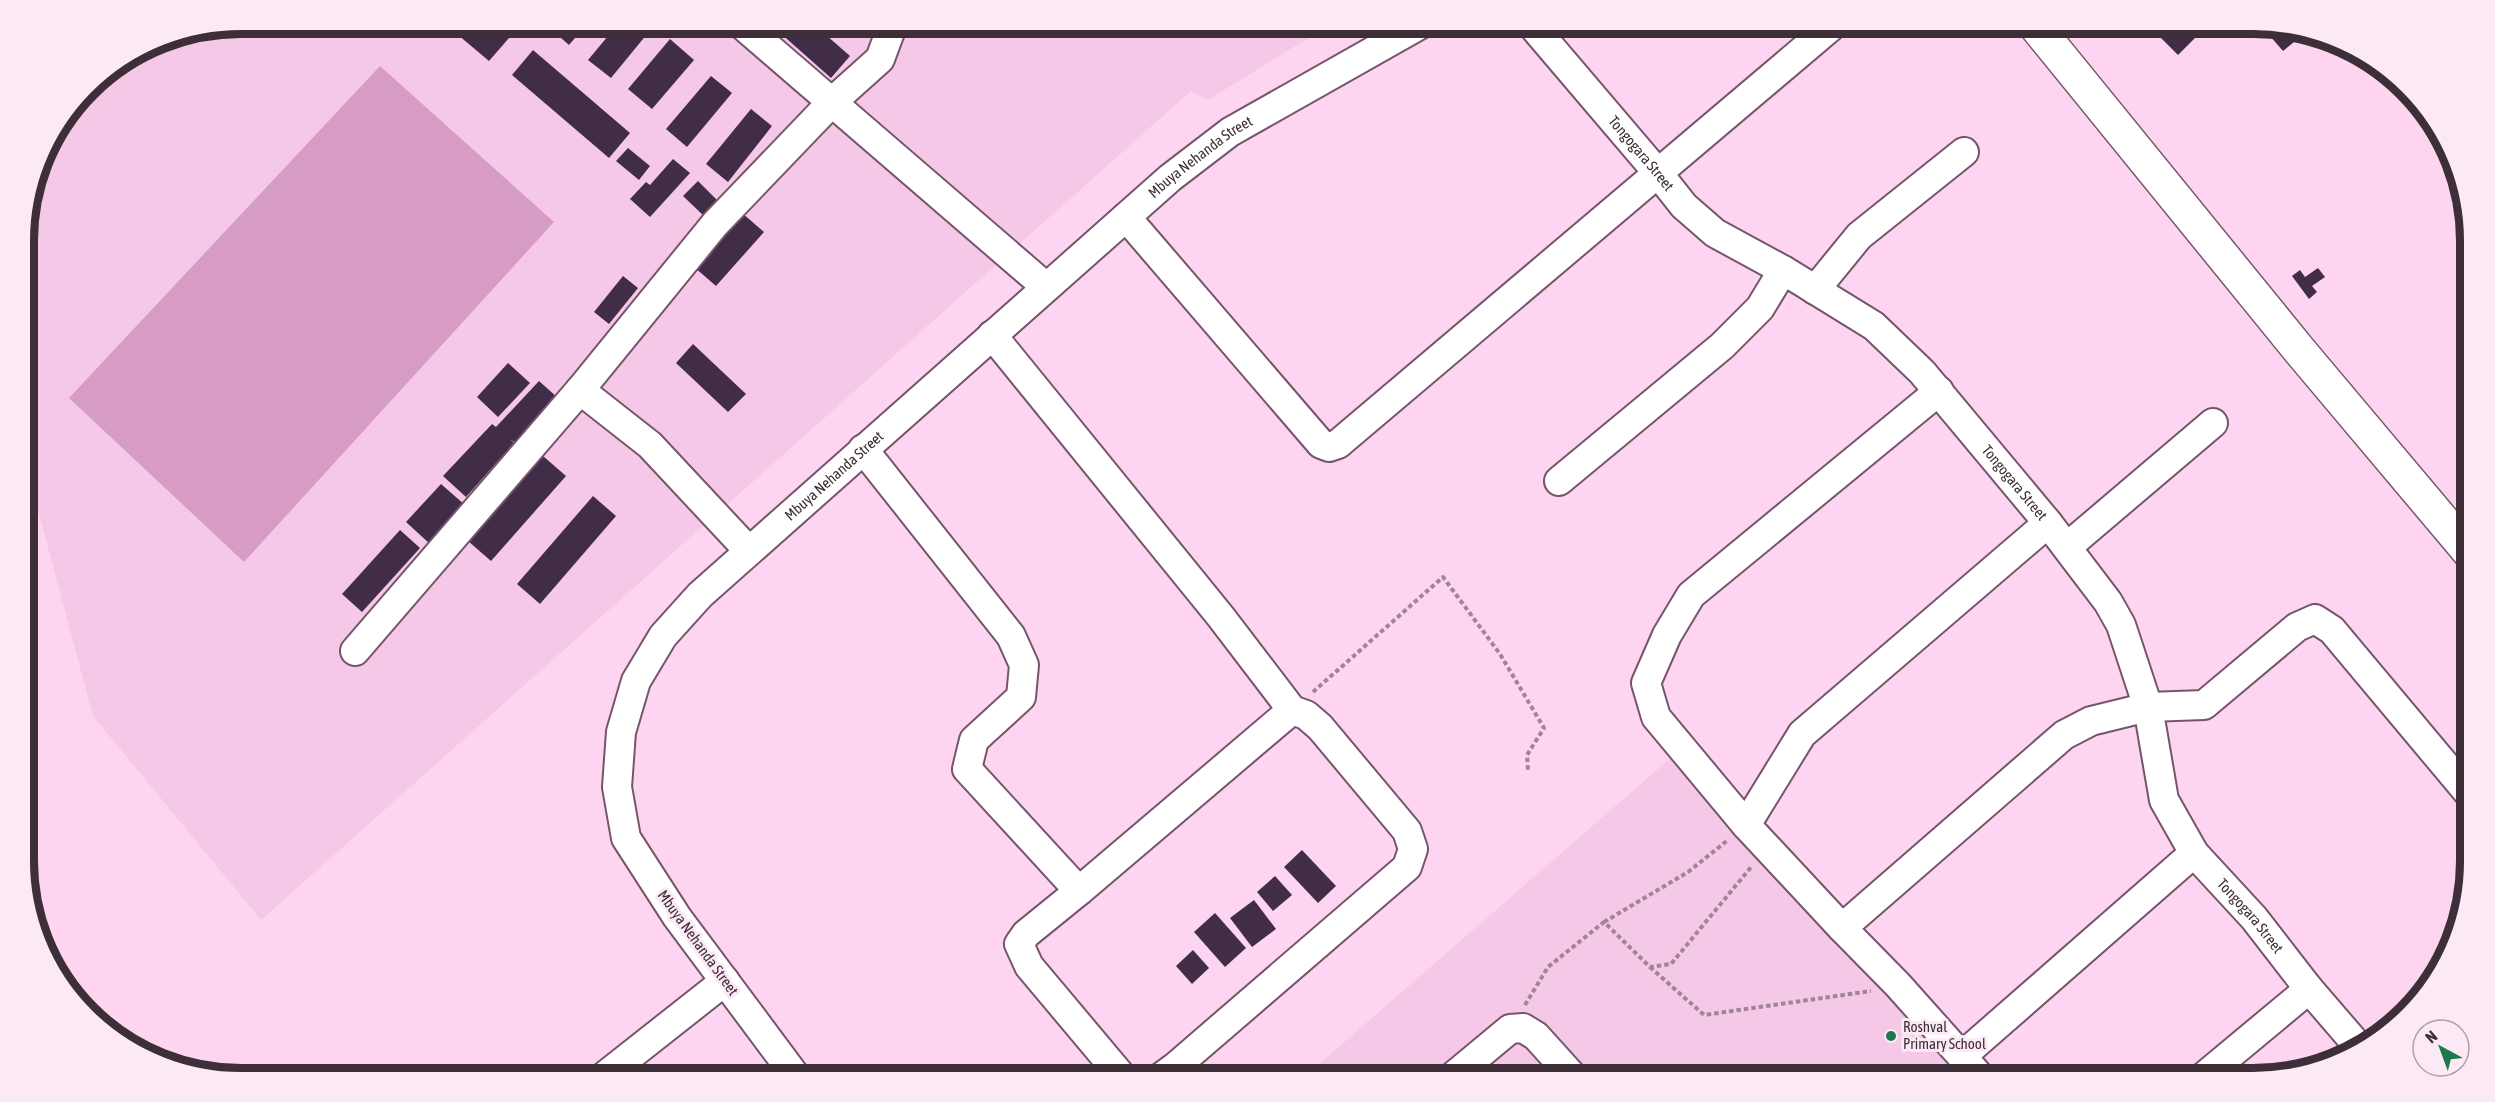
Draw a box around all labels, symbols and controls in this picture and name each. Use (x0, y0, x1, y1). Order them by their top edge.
street label: Mbuya Nehanda Street (1145, 112, 1255, 201)
street label: Tongogara Street (1605, 112, 1678, 194)
street label: Mbuya Nehanda Street (781, 427, 887, 524)
street label: Tongogara Street (1979, 442, 2051, 523)
street label: Tongogara Street (2214, 875, 2287, 956)
street label: Mbuya Nehanda Street (655, 887, 742, 999)
place label: Roshval Primary School (1903, 1018, 1986, 1052)
north arrow (2411, 1018, 2471, 1078)
text: N (2422, 1027, 2441, 1047)
marker: Roshval Primary School (1884, 1029, 1898, 1043)

